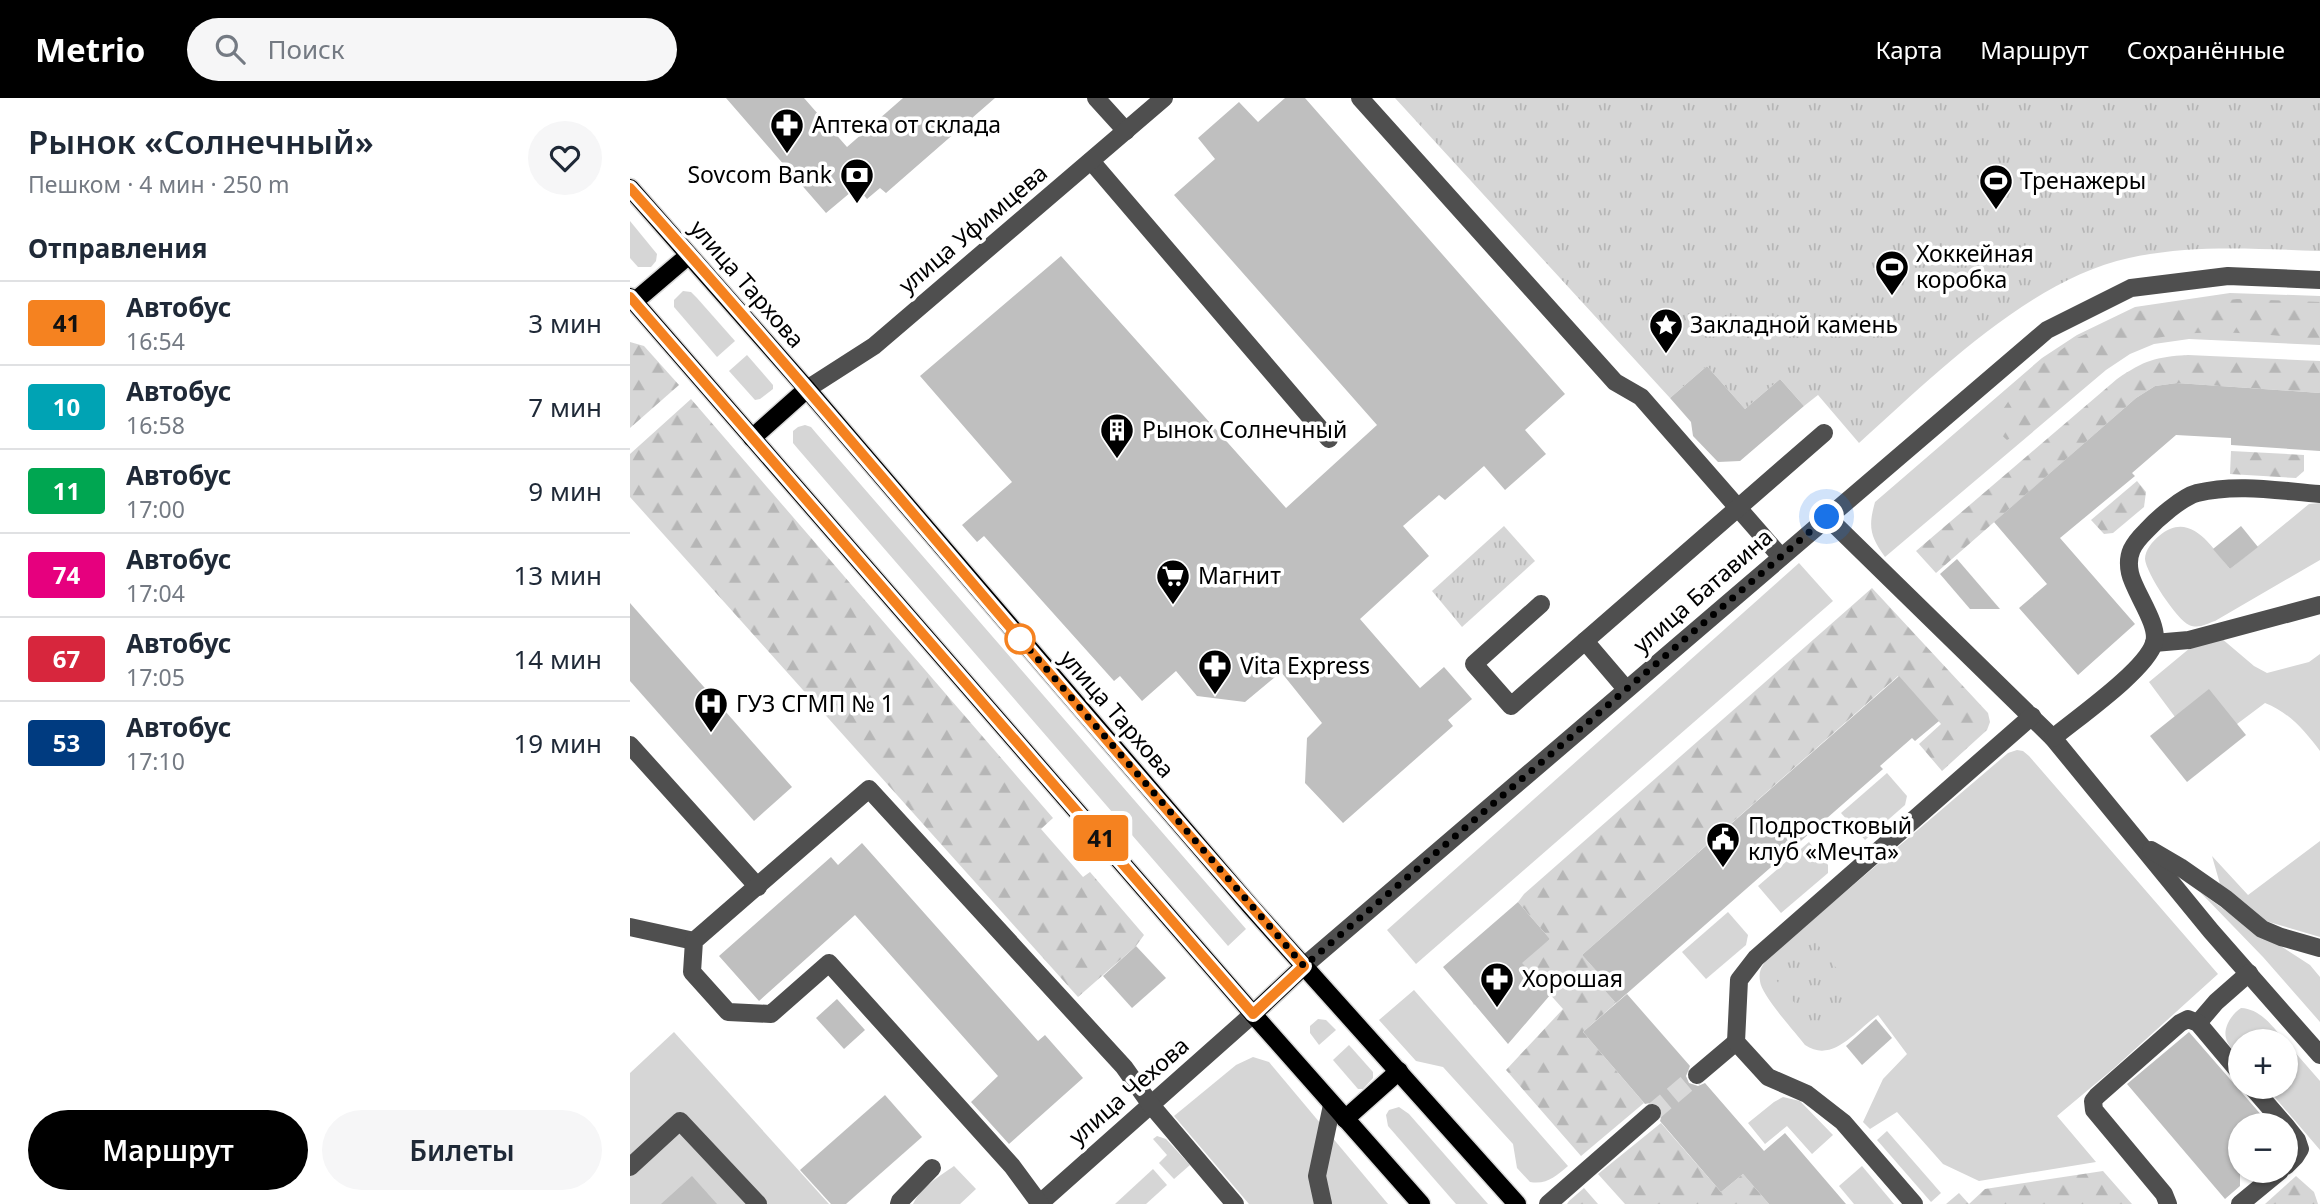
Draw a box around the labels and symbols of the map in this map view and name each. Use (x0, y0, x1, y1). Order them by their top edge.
pharmacy icon: Аптека от склада (768, 106, 806, 155)
place label: Аптека от склада (812, 108, 1001, 140)
bank icon: Sovcom Bank (838, 156, 876, 205)
street label: улица Уфимцева (891, 156, 1054, 300)
place label: Sovcom Bank (687, 158, 833, 190)
sports icon: Тренажеры (1977, 162, 2015, 211)
place label: Тренажеры (2020, 164, 2146, 196)
street label: улица Тархова (683, 212, 812, 354)
place label: Хоккейная коробка (1916, 237, 2034, 295)
sports icon: Хоккейная коробка (1873, 248, 1911, 297)
place icon: Закладной камень (1647, 306, 1685, 355)
place label: Закладной камень (1690, 308, 1898, 340)
building icon: Рынок Солнечный (1098, 411, 1136, 460)
place label: Рынок Солнечный (1142, 413, 1347, 445)
your location (1809, 499, 1844, 534)
street label: улица Батавина (1626, 521, 1779, 660)
supermarket icon: Магнит (1154, 557, 1192, 606)
place label: Магнит (1198, 559, 1281, 591)
unlabelled marker (1005, 624, 1035, 654)
street label: улица Тархова (1053, 642, 1182, 784)
pharmacy icon: Vita Express (1196, 647, 1234, 696)
place label: Vita Express (1240, 649, 1370, 681)
hospital icon: ГУЗ СГМП № 1 (692, 685, 730, 734)
place label: ГУЗ СГМП № 1 (736, 687, 894, 719)
place label: Подростковый клуб «Мечта» (1748, 809, 1912, 867)
line badge: 41 (1070, 815, 1133, 861)
public building icon: Подростковый клуб «Мечта» (1704, 820, 1742, 869)
pharmacy icon: Хорошая (1478, 960, 1516, 1009)
place label: Хорошая (1522, 962, 1623, 994)
street label: улица Чехова (1061, 1029, 1195, 1151)

